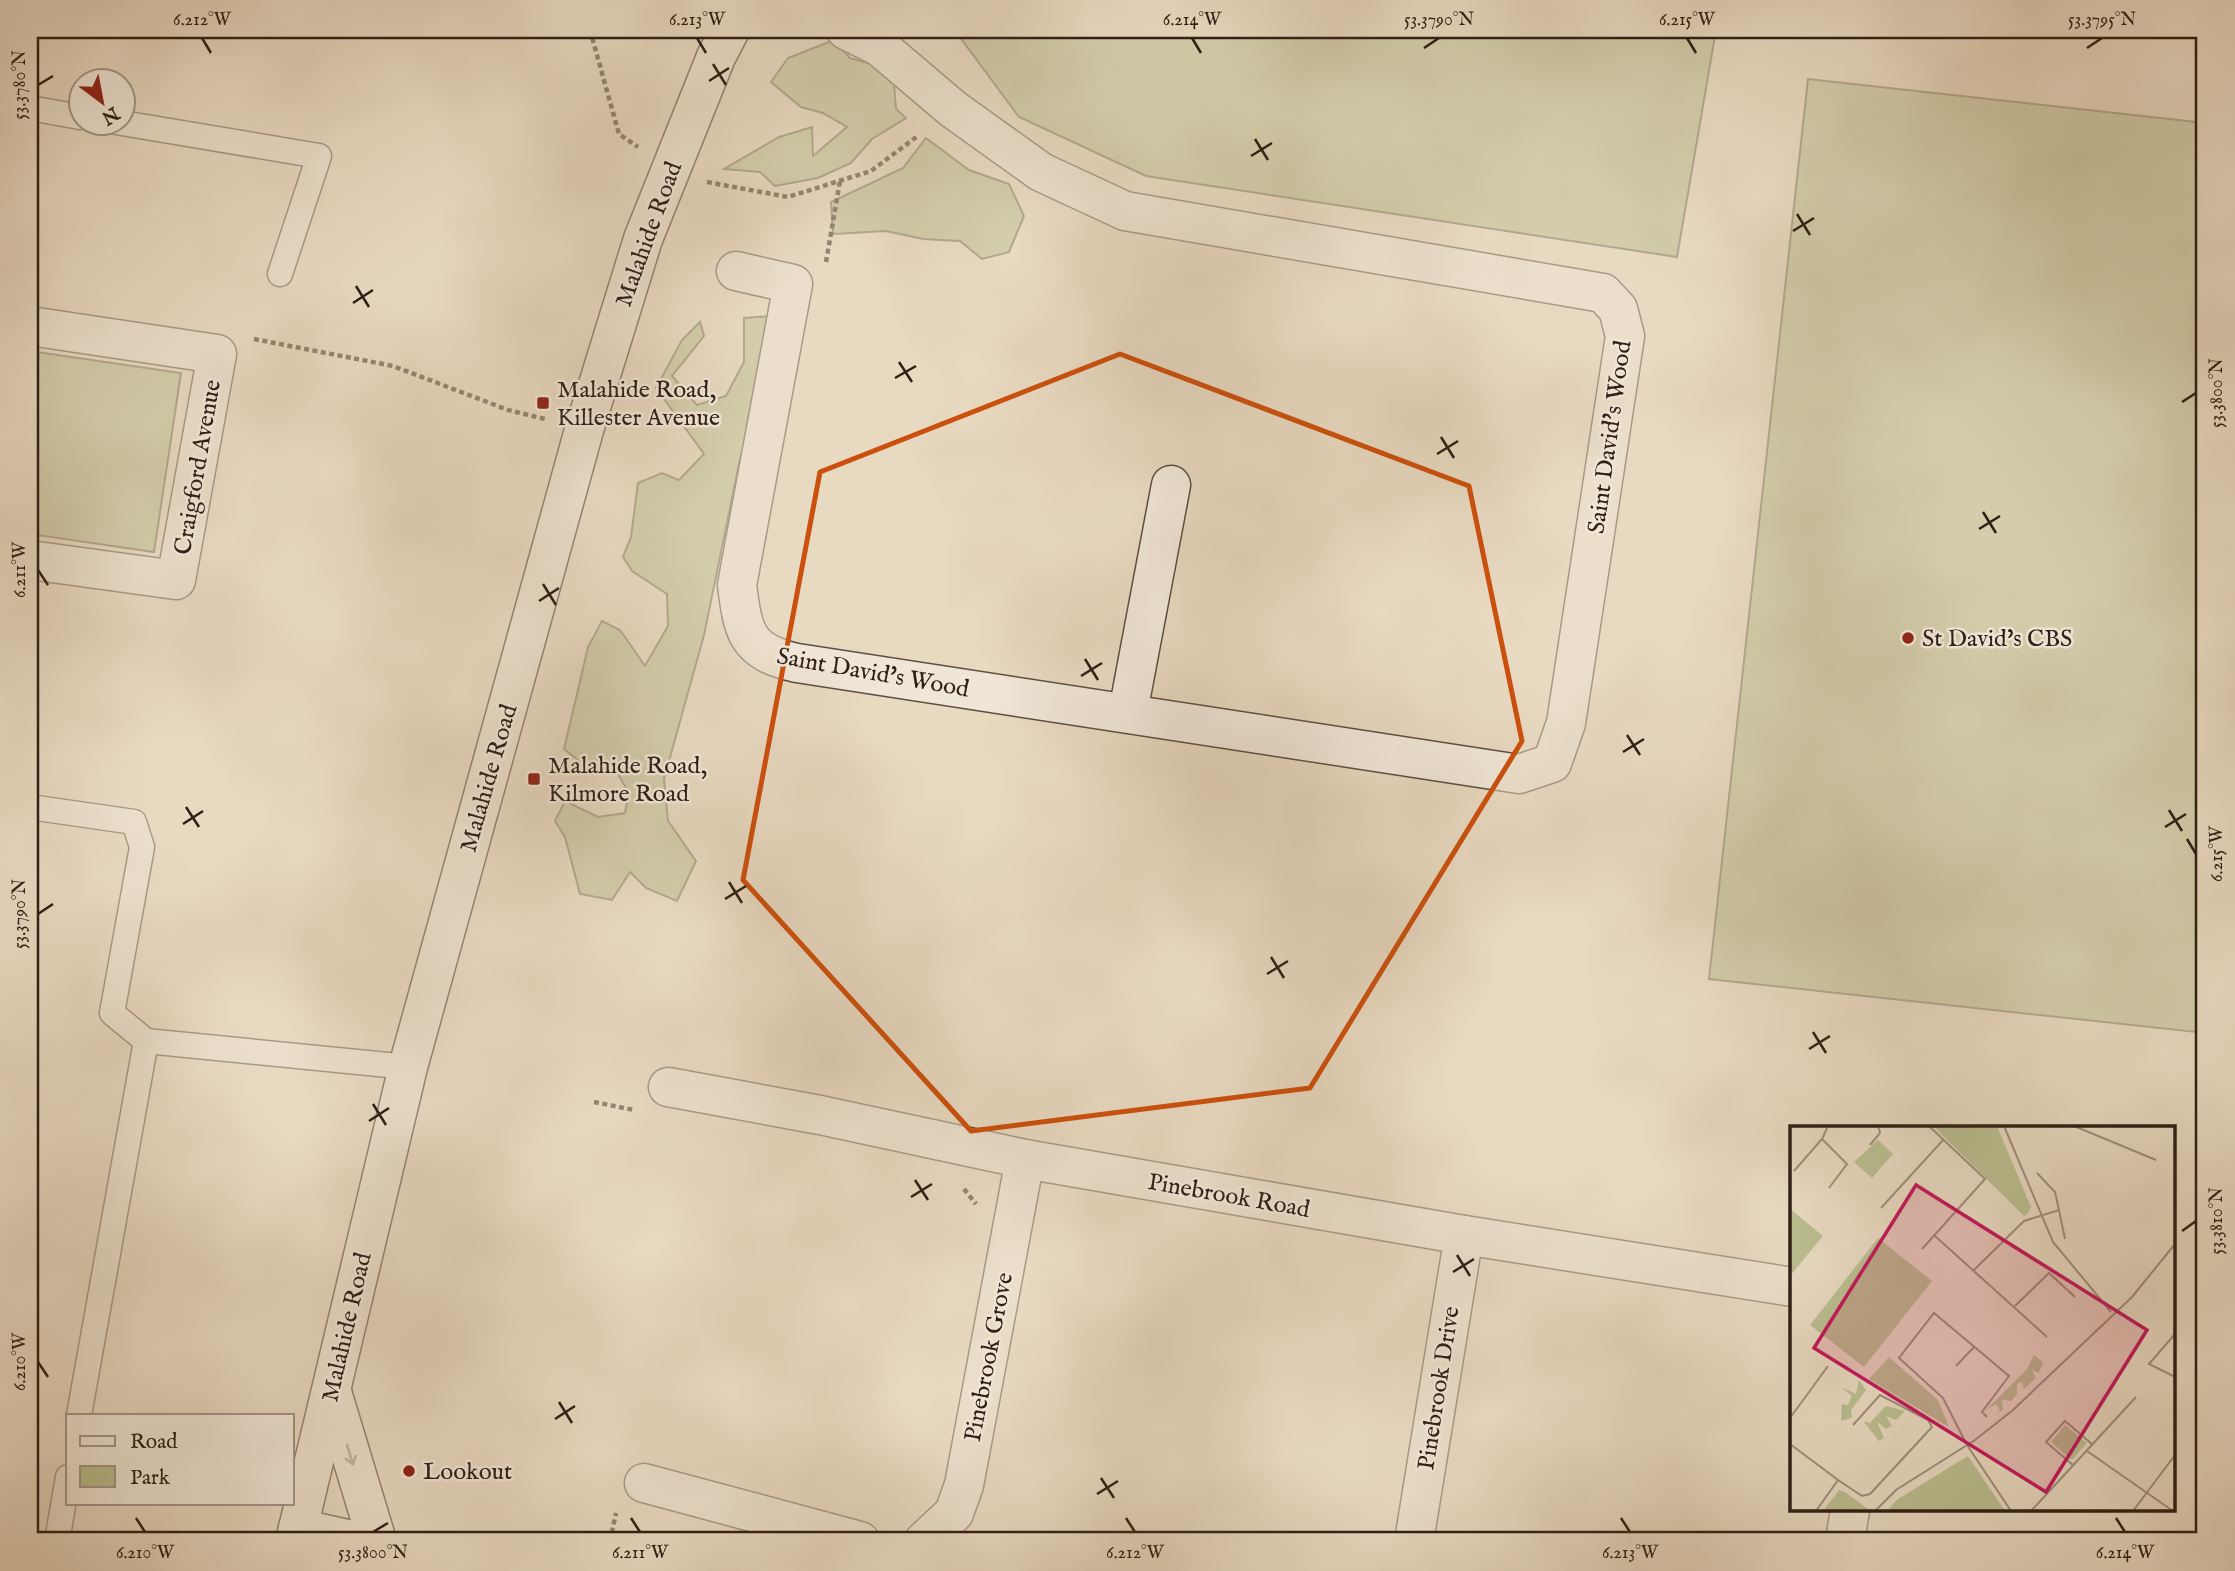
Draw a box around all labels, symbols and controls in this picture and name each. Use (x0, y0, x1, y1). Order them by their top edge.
text: 6.212°W (173, 9, 232, 32)
text: 6.213°W (669, 9, 726, 32)
text: 6.214°W (1163, 9, 1222, 32)
text: 53.3790°N (1404, 9, 1475, 32)
text: 6.215°W (1659, 9, 1716, 32)
text: 53.3795°N (2068, 9, 2136, 32)
text: 53.3780°N (9, 50, 32, 120)
north arrow (66, 66, 136, 136)
text: N (96, 100, 124, 130)
street label: Malahide Road (609, 157, 690, 311)
street label: Saint David's Wood (1582, 338, 1639, 536)
text: 53.3800°N (2206, 358, 2229, 428)
place label: Malahide Road, Killester Avenue (557, 375, 720, 434)
street label: Craigford Avenue (168, 377, 229, 557)
marker: Malahide Road, Killester Avenue (535, 395, 551, 411)
text: 6.211°W (9, 541, 32, 598)
place label: St David's CBS (1922, 624, 2072, 655)
marker: St David's CBS (1900, 630, 1916, 646)
street label: Saint David's Wood (774, 641, 972, 706)
street label: Malahide Road (454, 701, 525, 856)
place label: Malahide Road, Kilmore Road (548, 751, 707, 810)
marker: Malahide Road, Kilmore Road (526, 771, 542, 787)
text: 6.215°W (2206, 825, 2229, 882)
text: 53.3790°N (9, 878, 32, 949)
inset map (1790, 1126, 2176, 1512)
street label: Pinebrook Road (1145, 1167, 1312, 1226)
text: 53.3810°N (2206, 1187, 2229, 1255)
street label: Malahide Road (315, 1249, 380, 1405)
street label: Pinebrook Grove (958, 1270, 1021, 1444)
street label: Pinebrook Drive (1411, 1304, 1468, 1472)
text: 6.210°W (9, 1332, 32, 1391)
legend (66, 1414, 294, 1504)
text: Road (130, 1429, 178, 1456)
one-way arrow (345, 1444, 358, 1466)
place label: Lookout (423, 1457, 512, 1488)
marker: Lookout (401, 1463, 417, 1479)
text: Park (130, 1465, 171, 1492)
text: 6.210°W (116, 1542, 175, 1565)
text: 53.3800°N (338, 1542, 408, 1565)
text: 6.211°W (612, 1542, 669, 1565)
text: 6.212°W (1106, 1542, 1165, 1565)
text: 6.213°W (1602, 1542, 1659, 1565)
text: 6.214°W (2096, 1542, 2155, 1565)

